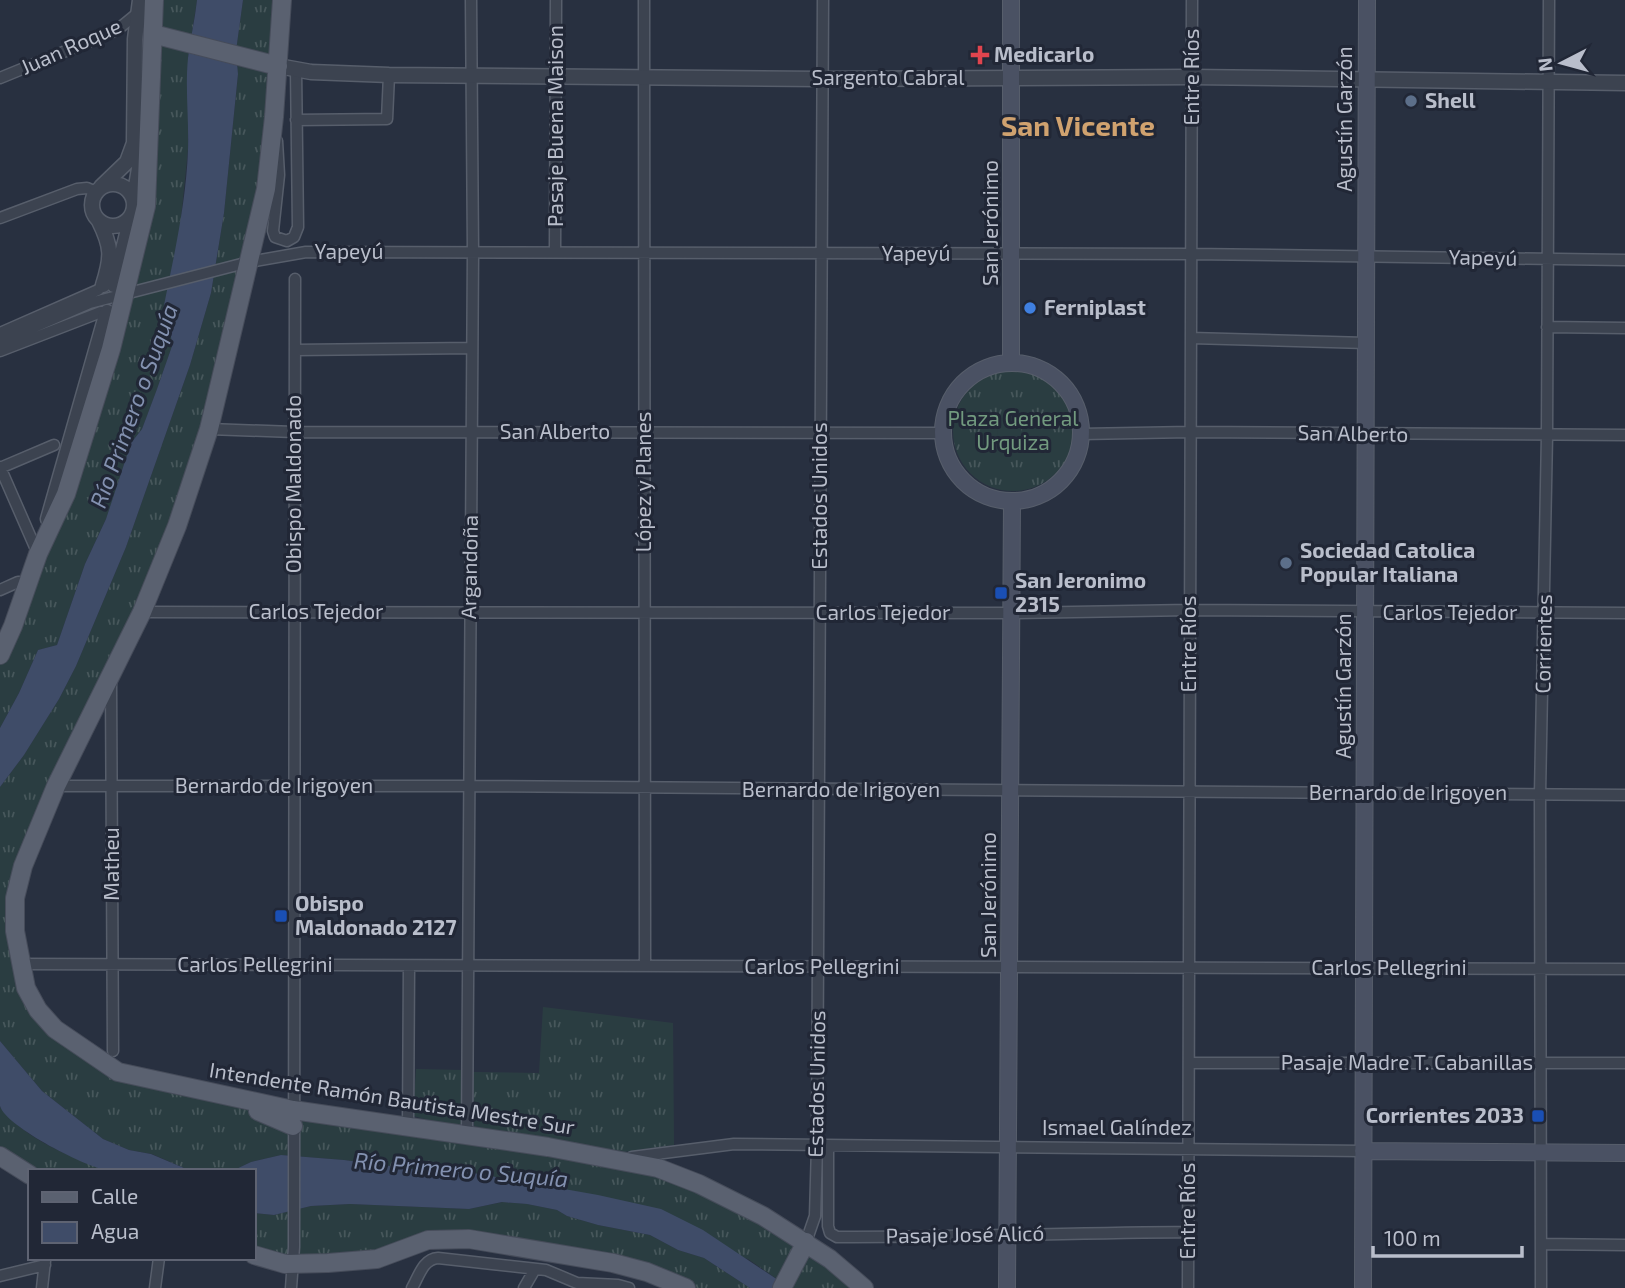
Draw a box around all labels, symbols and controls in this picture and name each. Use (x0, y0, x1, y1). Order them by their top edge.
street label: Juan Roque (16, 12, 125, 79)
street label: Pasaje Buena Maison (542, 25, 568, 227)
north arrow (1527, 28, 1597, 98)
street label: Entre Ríos (1178, 29, 1203, 125)
place label: Medicarlo (994, 41, 1094, 66)
street label: Agustín Garzón (1331, 46, 1356, 192)
marker: Medicarlo (972, 47, 988, 63)
text: N (1532, 57, 1557, 73)
street label: Sargento Cabral (811, 64, 965, 89)
place label: Shell (1425, 87, 1476, 112)
marker: Shell (1403, 93, 1419, 109)
district label: San Vicente (1001, 108, 1155, 142)
street label: San Jerónimo (977, 160, 1002, 286)
street label: Yapeyú (315, 238, 383, 263)
street label: Yapeyú (882, 240, 950, 265)
street label: Yapeyú (1448, 243, 1518, 270)
place label: Ferniplast (1044, 294, 1146, 319)
water label: Río Primero o Suquía (83, 300, 183, 511)
marker: Ferniplast (1022, 300, 1038, 316)
street label: Obispo Maldonado (280, 395, 305, 573)
park label: Plaza General Urquiza (947, 405, 1079, 454)
street label: López y Planes (630, 412, 655, 552)
street label: San Alberto (500, 418, 610, 443)
street label: San Alberto (1298, 419, 1409, 446)
street label: Estados Unidos (806, 422, 831, 570)
street label: Argandoña (455, 515, 482, 619)
place label: Sociedad Catolica Popular Italiana (1300, 537, 1475, 586)
marker: Sociedad Catolica Popular Italiana (1278, 555, 1294, 571)
place label: San Jeronimo 2315 (1015, 567, 1146, 616)
marker: San Jeronimo 2315 (993, 585, 1009, 601)
street label: Corrientes (1529, 594, 1556, 694)
street label: Entre Ríos (1175, 596, 1200, 692)
street label: Carlos Tejedor (249, 598, 384, 624)
street label: Carlos Tejedor (816, 599, 951, 625)
street label: Carlos Tejedor (1383, 599, 1518, 625)
street label: Agustín Garzón (1330, 613, 1355, 759)
street label: Bernardo de Irigoyen (175, 772, 373, 797)
street label: Bernardo de Irigoyen (742, 776, 940, 801)
street label: Bernardo de Irigoyen (1309, 779, 1507, 804)
street label: Matheu (98, 827, 123, 901)
street label: San Jerónimo (975, 832, 1000, 958)
place label: Obispo Maldonado 2127 (295, 890, 457, 939)
marker: Obispo Maldonado 2127 (273, 908, 289, 924)
street label: Carlos Pellegrini (177, 951, 333, 976)
street label: Carlos Pellegrini (744, 953, 900, 978)
street label: Carlos Pellegrini (1311, 954, 1467, 979)
street label: Estados Unidos (802, 1010, 829, 1158)
street label: Pasaje Madre T. Cabanillas (1281, 1049, 1533, 1075)
street label: Intendente Ramón Bautista Mestre Sur (208, 1056, 577, 1139)
place label: Corrientes 2033 (1366, 1102, 1524, 1127)
marker: Corrientes 2033 (1530, 1108, 1546, 1124)
street label: Ismael Galíndez (1042, 1114, 1192, 1139)
water label: Río Primero o Suquía (353, 1146, 569, 1192)
street label: Entre Ríos (1174, 1163, 1199, 1259)
legend (28, 1169, 256, 1260)
text: Calle (91, 1183, 138, 1208)
scale bar (1373, 1214, 1522, 1258)
text: Agua (91, 1218, 139, 1243)
street label: Pasaje José Alicó (885, 1220, 1044, 1248)
text: 100 m (1384, 1225, 1441, 1250)

